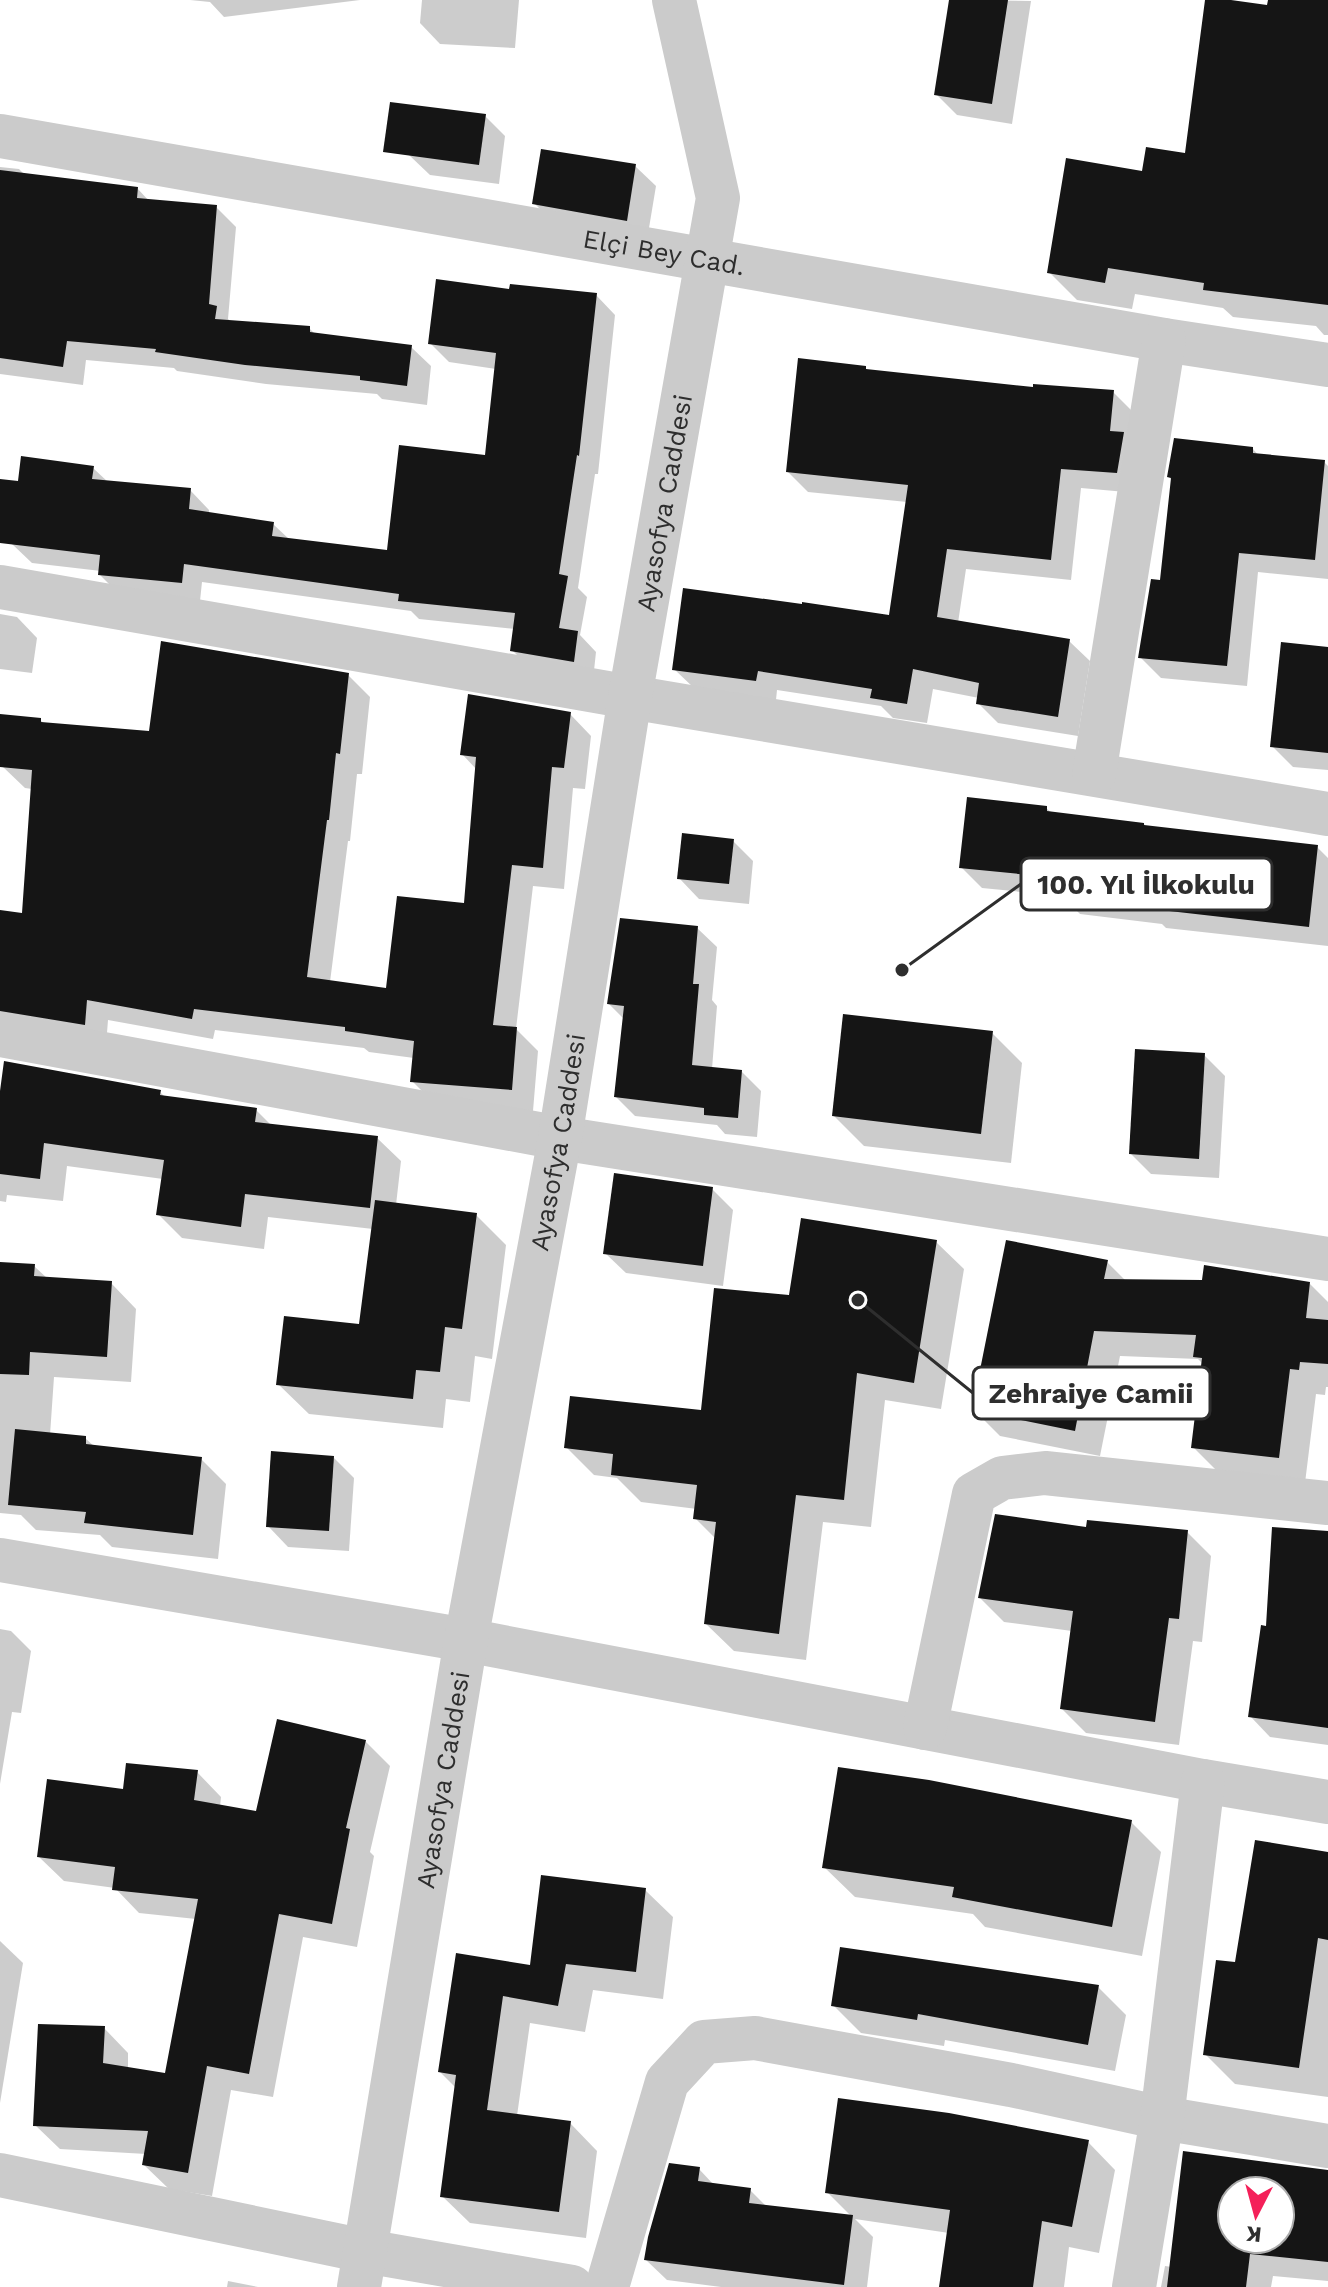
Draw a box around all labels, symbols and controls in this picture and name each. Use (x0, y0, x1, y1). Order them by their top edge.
street label: Elçi Bey Cad. (581, 223, 747, 281)
street label: Ayasofya Caddesi (630, 392, 698, 614)
callout: 100. Yıl İlkokulu (1021, 858, 1272, 910)
text: 100. Yıl İlkokulu (1037, 868, 1255, 901)
street label: Ayasofya Caddesi (524, 1032, 591, 1253)
callout: Zehraiye Camii (973, 1367, 1210, 1419)
text: Zehraiye Camii (989, 1377, 1193, 1410)
street label: Ayasofya Caddesi (410, 1669, 476, 1891)
north arrow (1216, 2175, 1296, 2255)
text: K (1244, 2221, 1263, 2248)

